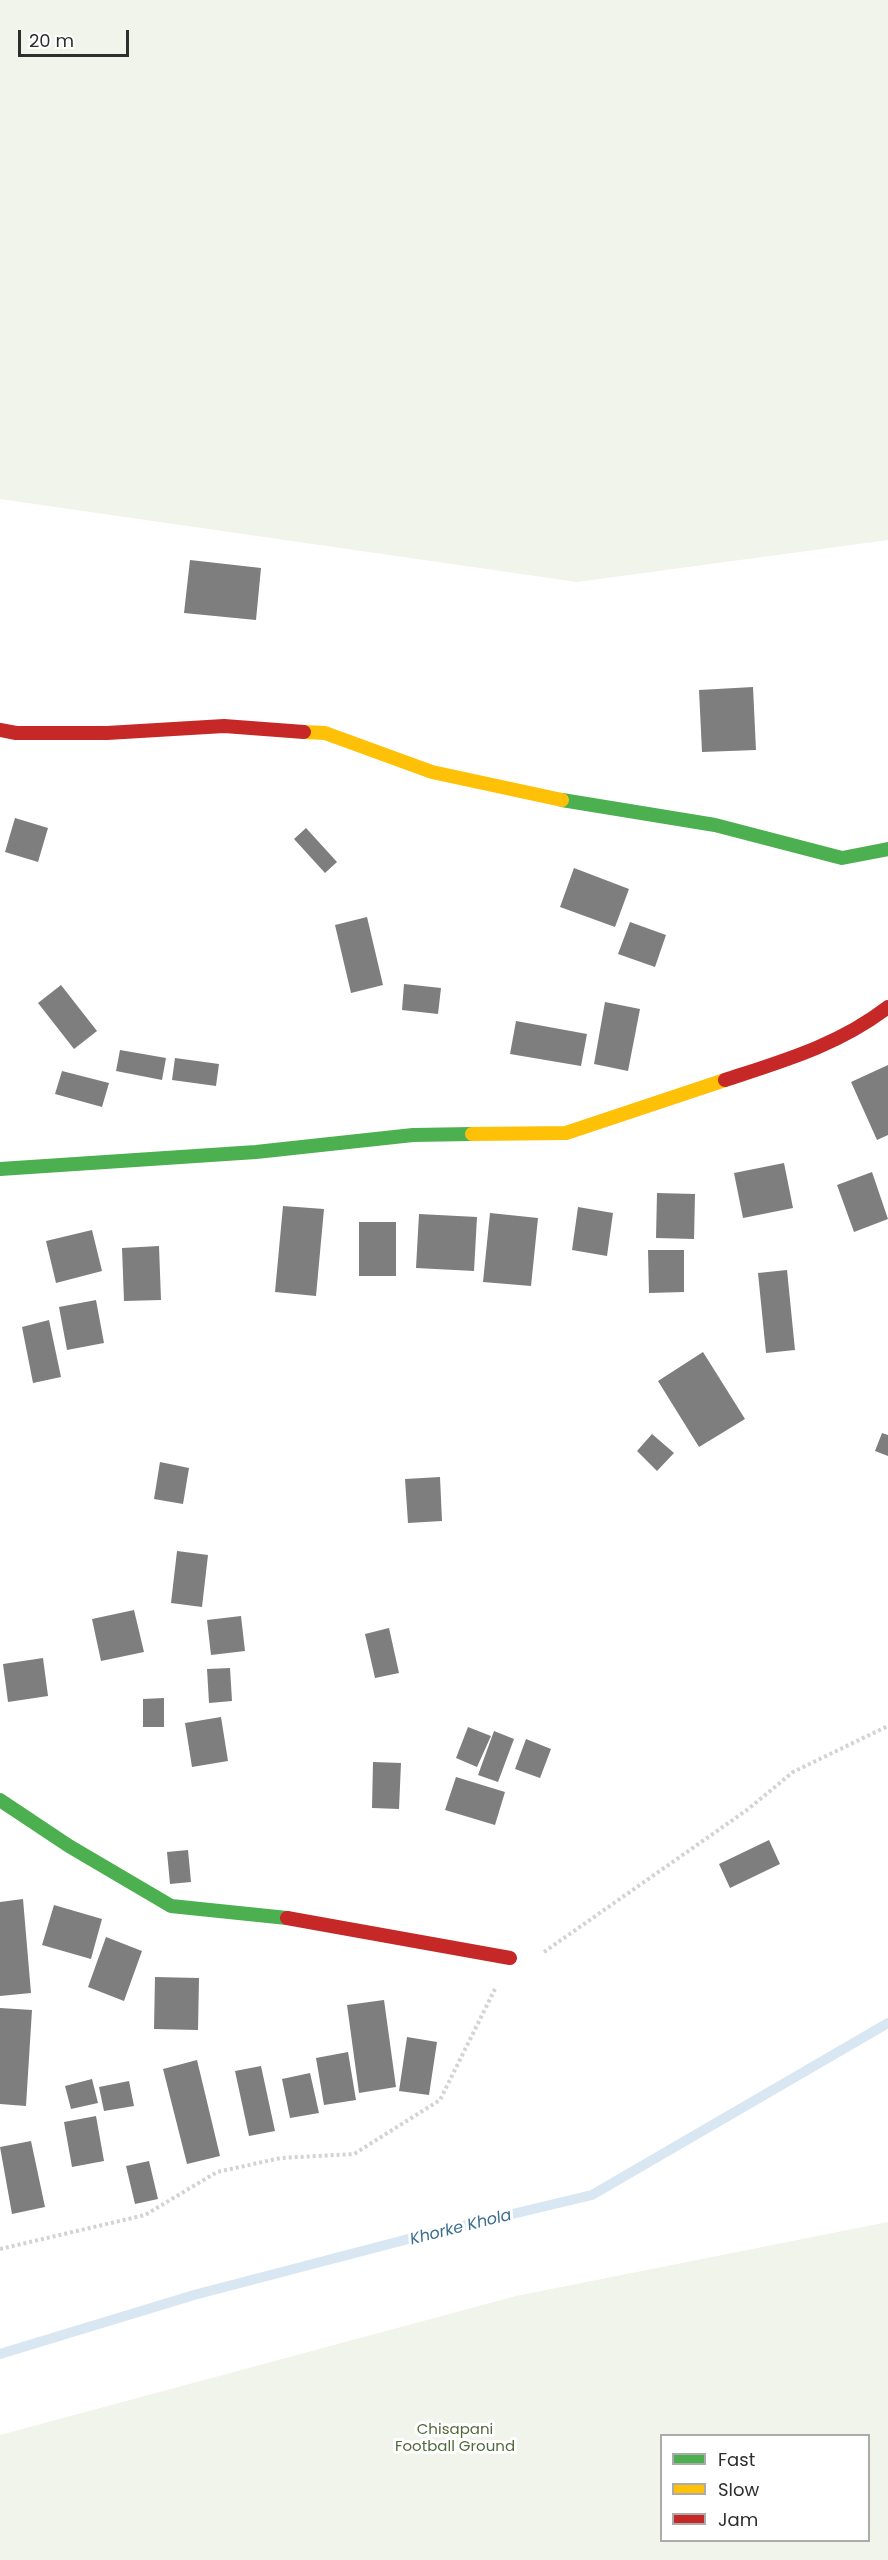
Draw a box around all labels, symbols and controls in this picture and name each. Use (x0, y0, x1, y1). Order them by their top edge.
scale bar (21, 18, 132, 56)
text: 20 m (29, 28, 74, 53)
water label: Khorke Khola (408, 2206, 514, 2250)
park label: Chisapani Football Ground (395, 2421, 515, 2456)
legend (660, 2434, 870, 2542)
text: Fast (718, 2447, 755, 2472)
text: Slow (718, 2477, 759, 2502)
text: Jam (718, 2507, 758, 2532)

